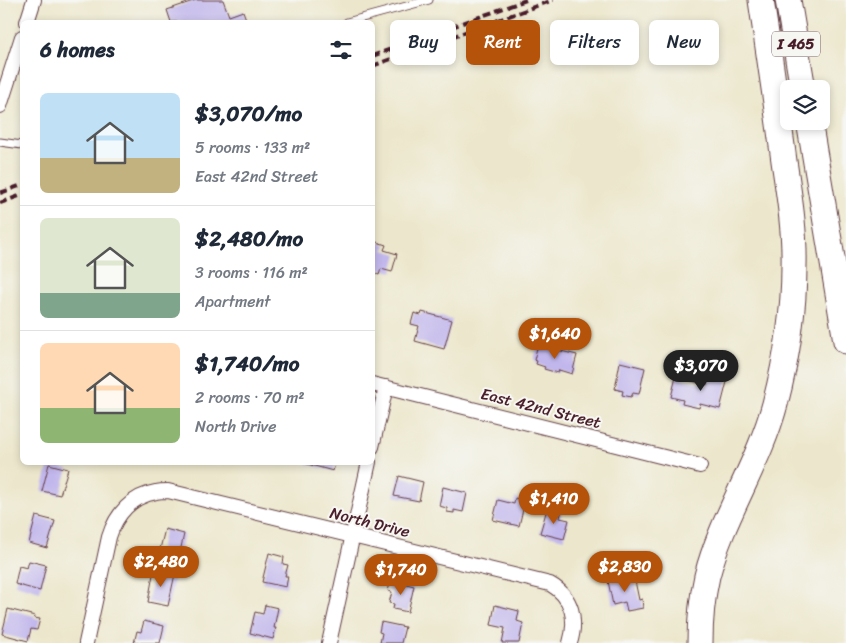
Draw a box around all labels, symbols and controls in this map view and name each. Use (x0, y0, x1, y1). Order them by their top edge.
chip: Buy (390, 20, 456, 65)
chip: Rent (466, 20, 540, 65)
chip: Filters (550, 20, 639, 65)
chip: New (649, 20, 719, 65)
text: 6 homes (40, 31, 115, 69)
road number: I 465 (772, 32, 820, 56)
icon: filters (327, 36, 355, 64)
map controls (780, 80, 830, 130)
button: layers (780, 80, 830, 130)
text: $3,070/mo (195, 95, 302, 133)
icon: home (80, 113, 140, 173)
text: 5 rooms · 133 m² (195, 133, 310, 162)
text: East 42nd Street (195, 162, 318, 191)
text: $2,480/mo (195, 220, 303, 258)
icon: home (80, 238, 140, 298)
text: 3 rooms · 116 m² (195, 258, 308, 287)
text: Apartment (195, 287, 271, 316)
pin: $1,640 (514, 318, 596, 360)
text: $1,640 (529, 319, 581, 348)
text: $1,740/mo (195, 345, 299, 383)
pin: $3,070 (660, 350, 742, 392)
text: $3,070 (674, 351, 728, 380)
icon: home (80, 363, 140, 423)
street label: East 42nd Street (478, 379, 604, 437)
text: 2 rooms · 70 m² (195, 383, 305, 412)
text: North Drive (195, 412, 277, 441)
pin: $1,410 (513, 482, 595, 525)
text: $1,410 (530, 484, 578, 513)
street label: North Drive (327, 498, 413, 546)
pin: $2,480 (120, 546, 202, 588)
text: $2,480 (134, 547, 188, 576)
pin: $2,830 (584, 550, 666, 593)
text: $2,830 (599, 552, 651, 581)
pin: $1,740 (360, 554, 442, 596)
text: $1,740 (375, 555, 427, 584)

